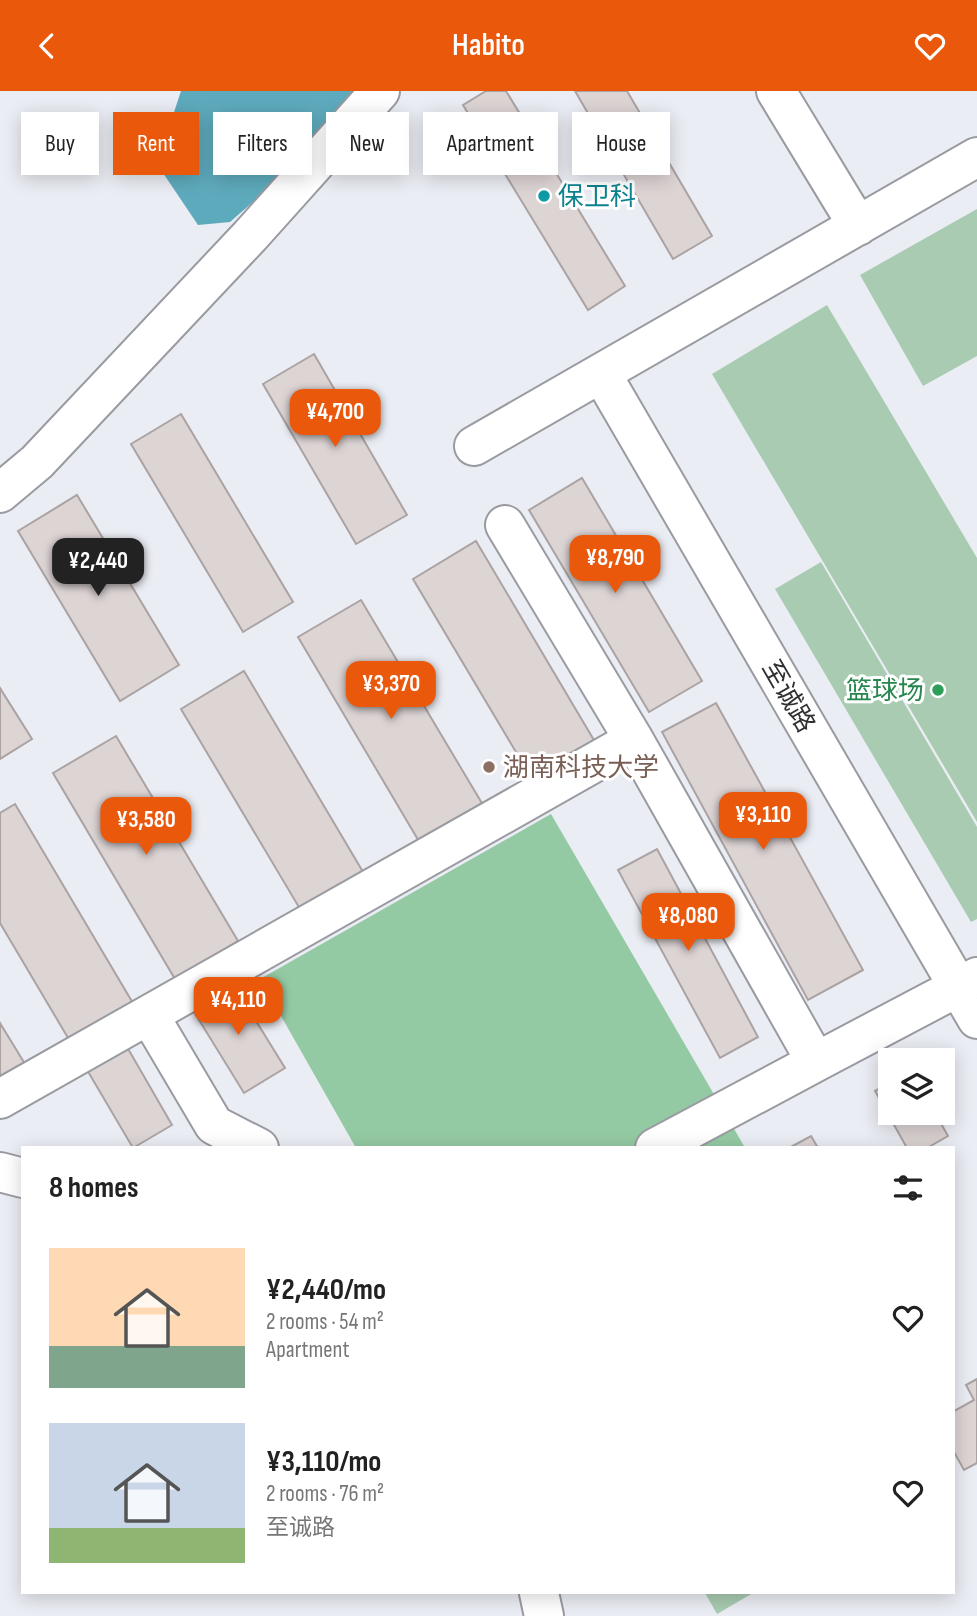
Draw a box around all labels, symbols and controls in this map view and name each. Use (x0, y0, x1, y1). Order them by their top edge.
text: Habito (452, 26, 525, 65)
icon: back (28, 27, 66, 65)
icon: heart (911, 27, 949, 65)
chip: Buy (21, 112, 99, 175)
chip: Rent (113, 112, 199, 175)
chip: Filters (213, 112, 312, 175)
chip: New (326, 112, 409, 175)
chip: Apartment (423, 112, 558, 175)
chip: House (572, 112, 670, 175)
place label: 保卫科 (558, 182, 636, 213)
marker: 保卫科 (536, 188, 552, 204)
pin: ¥4,700 (278, 389, 392, 449)
text: ¥4,700 (306, 398, 364, 426)
pin: ¥8,790 (558, 535, 672, 595)
pin: ¥2,440 (41, 539, 155, 598)
text: ¥8,790 (585, 544, 645, 572)
text: ¥2,440 (68, 547, 128, 575)
street label: 至诚路 (755, 655, 821, 738)
pin: ¥3,370 (334, 661, 448, 721)
text: ¥3,370 (362, 670, 420, 698)
place label: 篮球场 (846, 676, 924, 707)
marker: 篮球场 (930, 682, 946, 698)
place label: 湖南科技大学 (503, 753, 659, 784)
marker: 湖南科技大学 (481, 759, 497, 775)
pin: ¥3,110 (706, 793, 820, 852)
pin: ¥3,580 (89, 797, 203, 857)
text: ¥3,110 (735, 801, 791, 829)
text: ¥3,580 (116, 806, 176, 834)
pin: ¥8,080 (631, 893, 745, 953)
text: ¥8,080 (658, 902, 718, 930)
pin: ¥4,110 (181, 977, 295, 1037)
text: ¥4,110 (210, 986, 266, 1014)
map controls (878, 1048, 955, 1125)
button: layers (878, 1048, 955, 1125)
icon: filters (889, 1169, 927, 1207)
text: 8 homes (49, 1170, 138, 1206)
text: ¥2,440/mo (266, 1272, 386, 1308)
icon: home (105, 1276, 189, 1360)
icon: heart (889, 1299, 927, 1337)
text: 2 rooms · 54 m² (266, 1308, 384, 1336)
text: Apartment (266, 1336, 350, 1364)
text: ¥3,110/mo (266, 1444, 381, 1480)
icon: home (105, 1451, 189, 1535)
icon: heart (889, 1474, 927, 1512)
text: 2 rooms · 76 m² (266, 1480, 384, 1508)
text: 至诚路 (266, 1514, 335, 1542)

